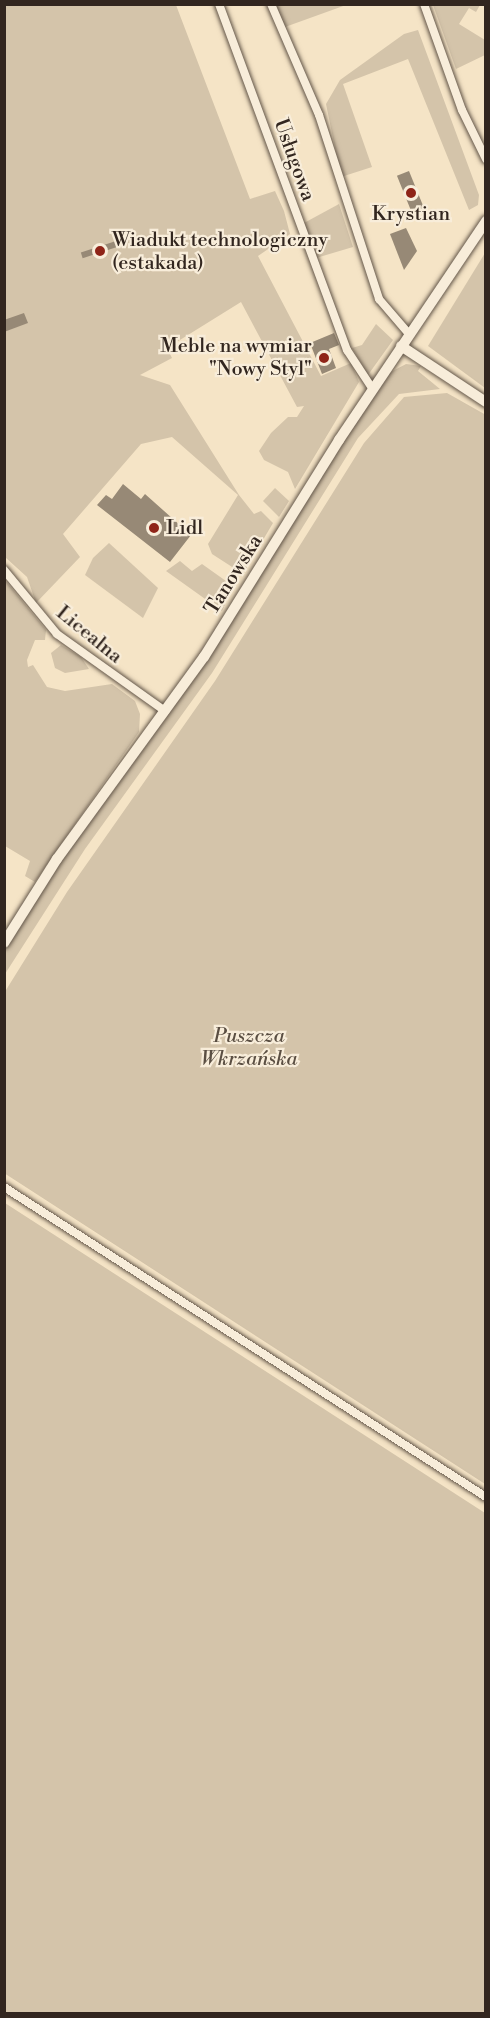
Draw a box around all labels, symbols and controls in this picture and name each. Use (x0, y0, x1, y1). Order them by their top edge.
street label: Usługowa (268, 116, 320, 204)
marker: Krystian (404, 186, 418, 200)
place label: Krystian (372, 202, 450, 226)
place label: Wiadukt technologiczny (estakada) (112, 228, 328, 275)
marker: Wiadukt technologiczny (estakada) (93, 244, 107, 258)
place label: Meble na wymiar "Nowy Styl" (160, 334, 312, 381)
marker: Meble na wymiar "Nowy Styl" (317, 351, 331, 365)
place label: Lidl (166, 516, 203, 540)
marker: Lidl (147, 521, 161, 535)
street label: Tanowska (200, 531, 268, 619)
street label: Licealna (51, 601, 127, 669)
park label: Puszcza Wkrzańska (201, 1024, 297, 1071)

